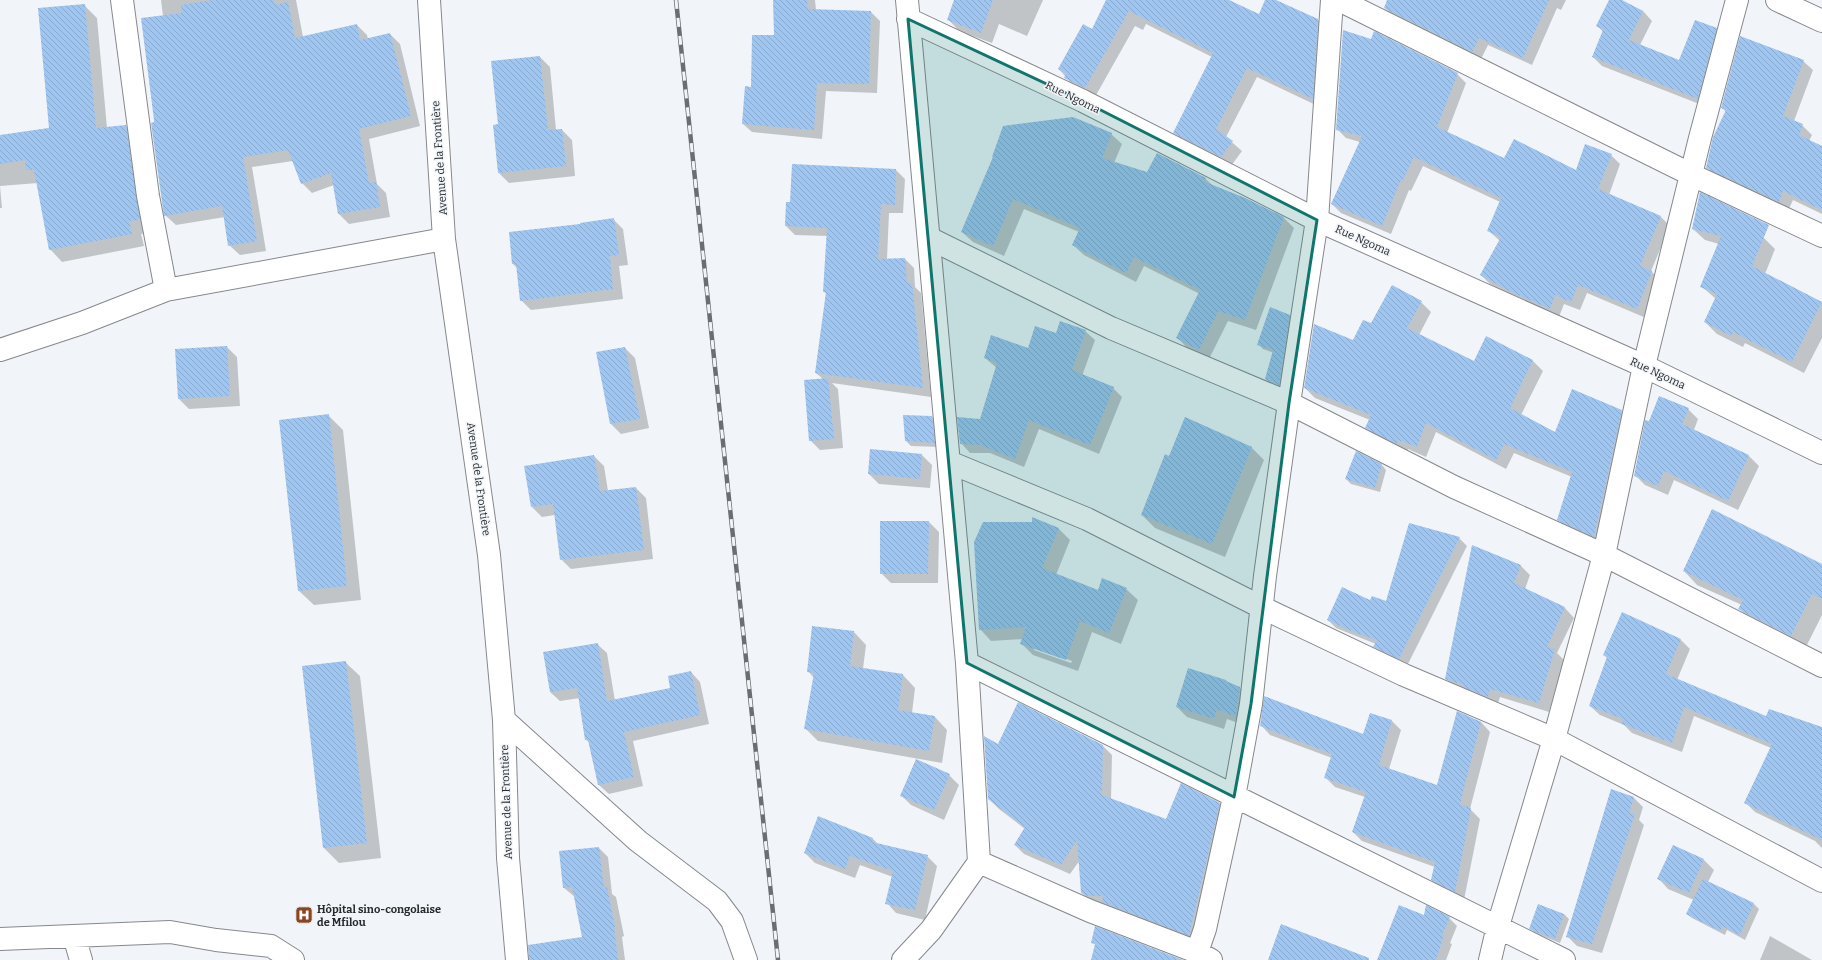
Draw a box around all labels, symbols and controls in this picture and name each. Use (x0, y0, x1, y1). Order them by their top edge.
street label: Rue Ngoma (1043, 79, 1102, 116)
street label: Avenue de la Frontière (429, 100, 450, 216)
street label: Rue Ngoma (1333, 222, 1393, 258)
street label: Rue Ngoma (1628, 355, 1687, 392)
street label: Avenue de la Frontière (464, 421, 493, 537)
street label: Avenue de la Frontière (498, 744, 515, 860)
place label: Hôpital sino-congolaise de Mfilou (317, 903, 441, 929)
hospital icon: Hôpital sino-congolaise de Mfilou (294, 905, 314, 925)

